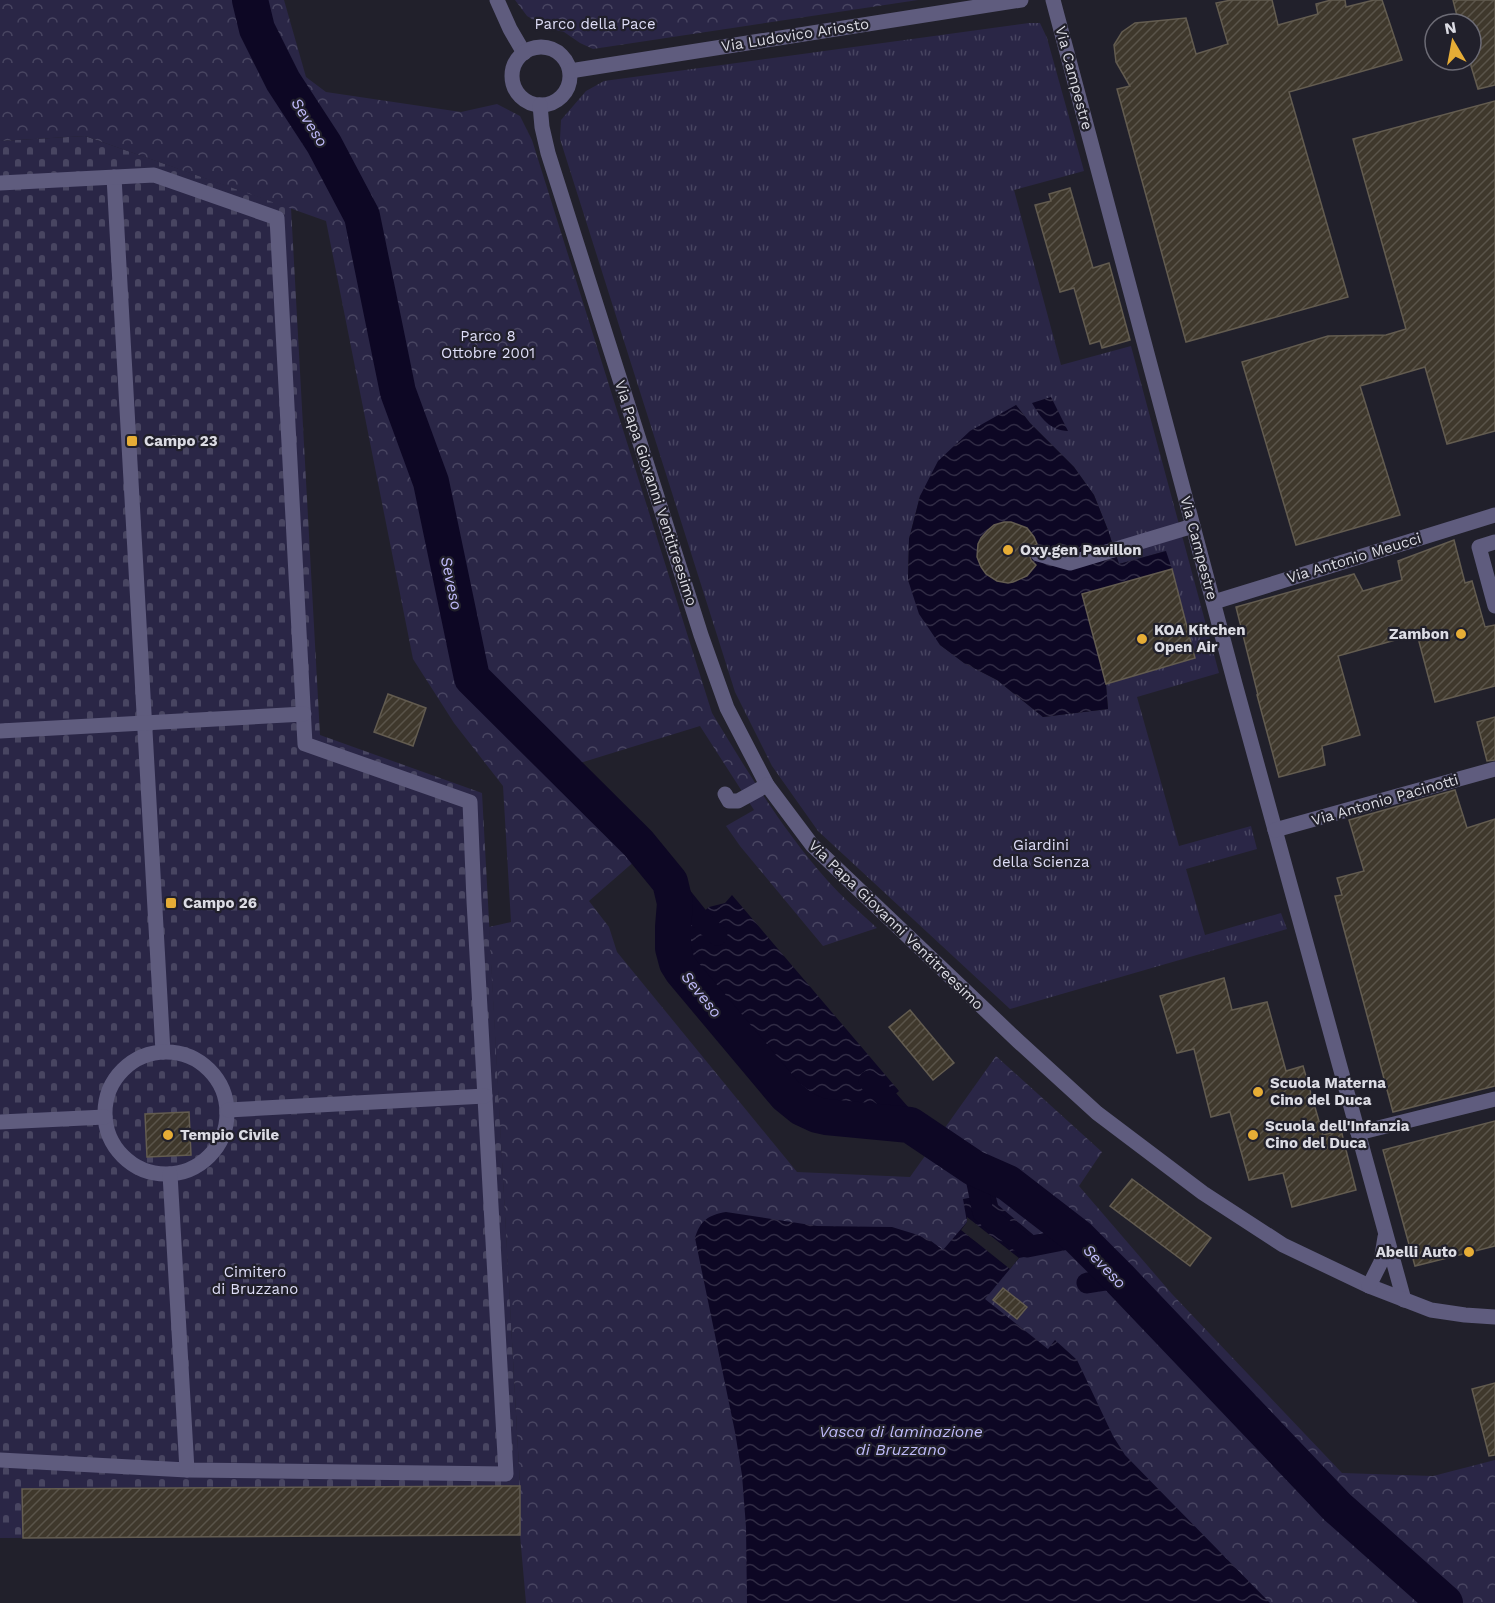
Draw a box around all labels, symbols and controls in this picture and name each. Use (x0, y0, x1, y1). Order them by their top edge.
north arrow (1423, 12, 1483, 72)
street label: Via Ludovico Ariosto (720, 14, 870, 56)
park label: Parco della Pace (534, 15, 656, 33)
text: N (1443, 17, 1458, 38)
street label: Via Campestre (1051, 24, 1097, 132)
water label: Seveso (287, 94, 332, 150)
park label: Parco 8 Ottobre 2001 (441, 327, 535, 362)
street label: Via Papa Giovanni Ventitreesimo (611, 378, 701, 608)
place label: Campo 23 (144, 432, 218, 450)
marker: Campo 23 (125, 434, 139, 448)
street label: Via Campestre (1176, 494, 1222, 602)
street label: Via Antonio Meucci (1285, 529, 1423, 587)
place label: Oxy.gen Pavillon (1020, 541, 1142, 559)
marker: Oxy.gen Pavillon (1001, 543, 1015, 557)
water label: Seveso (437, 555, 466, 612)
place label: KOA Kitchen Open Air (1154, 621, 1245, 656)
place label: Zambon (1389, 625, 1449, 643)
marker: Zambon (1454, 627, 1468, 641)
marker: KOA Kitchen Open Air (1135, 632, 1149, 646)
street label: Via Antonio Pacinotti (1310, 770, 1460, 830)
street label: Via Papa Giovanni Ventitreesimo (805, 836, 987, 1014)
park label: Giardini della Scienza (993, 836, 1090, 871)
place label: Campo 26 (183, 894, 257, 912)
marker: Campo 26 (164, 896, 178, 910)
water label: Seveso (677, 967, 726, 1021)
place label: Scuola Materna Cino del Duca (1270, 1074, 1386, 1109)
marker: Scuola Materna Cino del Duca (1251, 1085, 1265, 1099)
place label: Scuola dell'Infanzia Cino del Duca (1265, 1117, 1410, 1152)
place label: Tempio Civile (180, 1126, 280, 1144)
marker: Tempio Civile (161, 1128, 175, 1142)
marker: Scuola dell'Infanzia Cino del Duca (1246, 1128, 1260, 1142)
water label: Seveso (1079, 1240, 1130, 1292)
place label: Abelli Auto (1376, 1243, 1457, 1261)
marker: Abelli Auto (1462, 1245, 1476, 1259)
park label: Cimitero di Bruzzano (212, 1263, 298, 1298)
water label: Vasca di laminazione di Bruzzano (819, 1422, 983, 1459)

